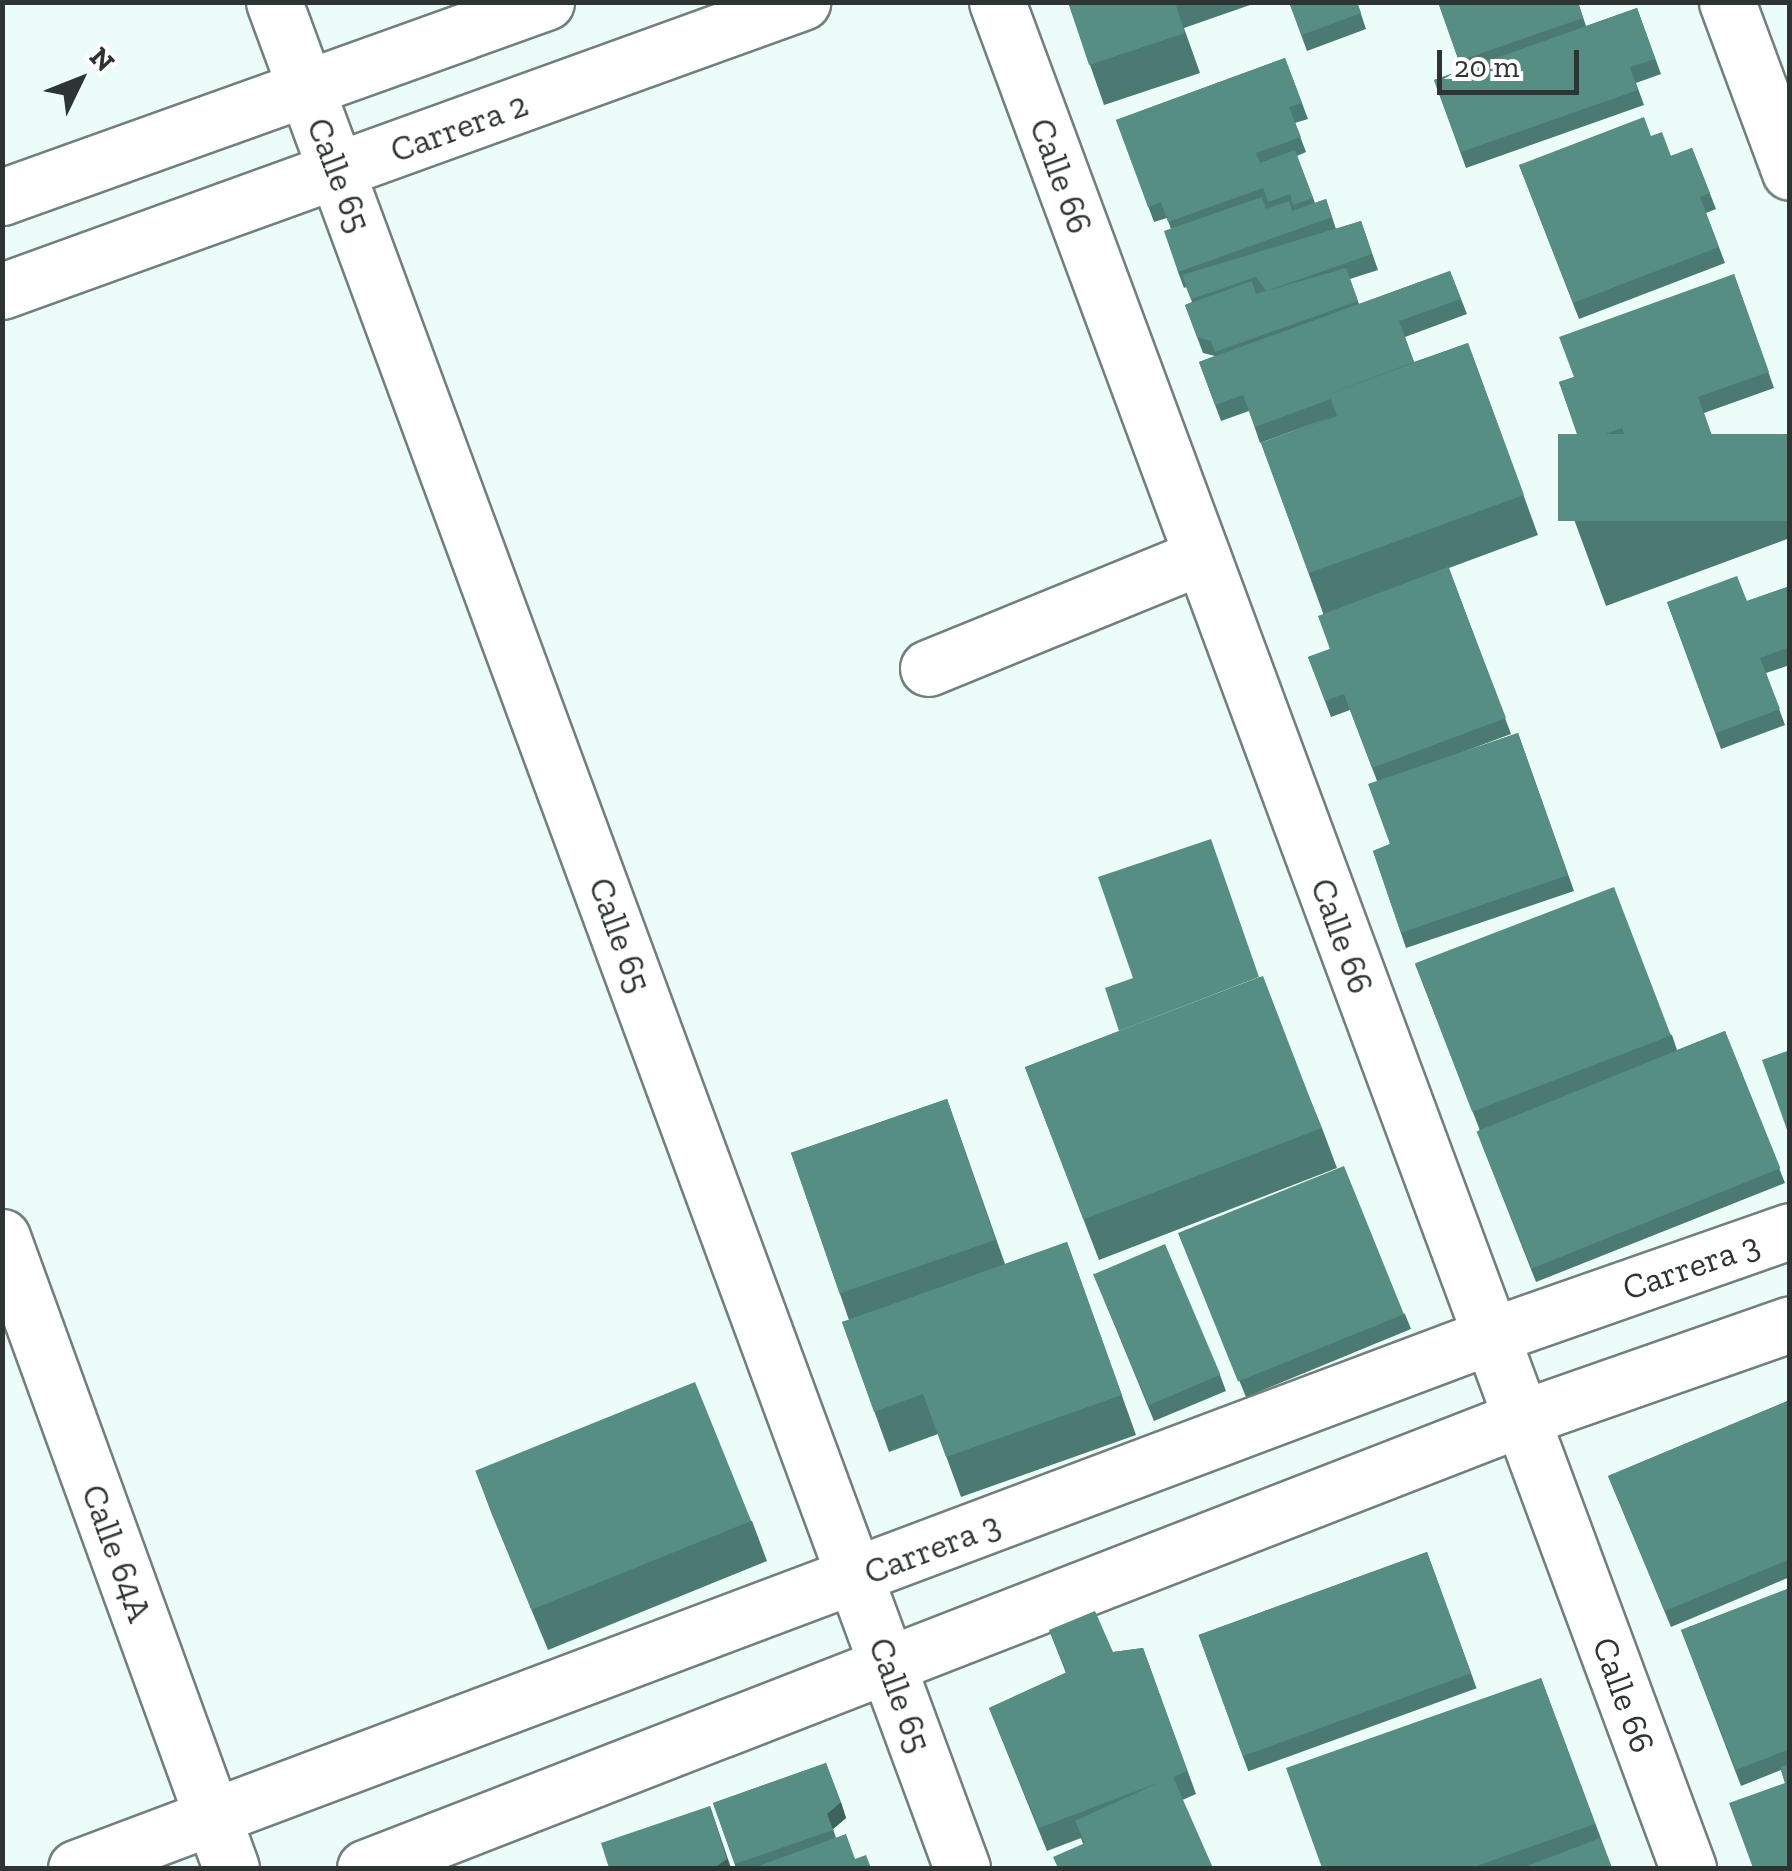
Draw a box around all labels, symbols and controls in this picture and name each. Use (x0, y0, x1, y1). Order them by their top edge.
north arrow (30, 30, 130, 130)
scale bar (1442, 30, 1584, 92)
text: N (83, 40, 122, 78)
text: 20 m (1454, 49, 1519, 85)
street label: Carrera 2 (385, 83, 533, 171)
street label: Calle 65 (298, 112, 380, 238)
street label: Calle 66 (1021, 113, 1101, 239)
street label: Calle 65 (580, 872, 660, 998)
street label: Calle 66 (1302, 873, 1382, 999)
street label: Carrera 3 (1617, 1223, 1765, 1309)
street label: Calle 64A (73, 1479, 161, 1627)
street label: Carrera 3 (858, 1503, 1006, 1593)
street label: Calle 65 (860, 1632, 940, 1758)
street label: Calle 66 (1584, 1632, 1664, 1758)

